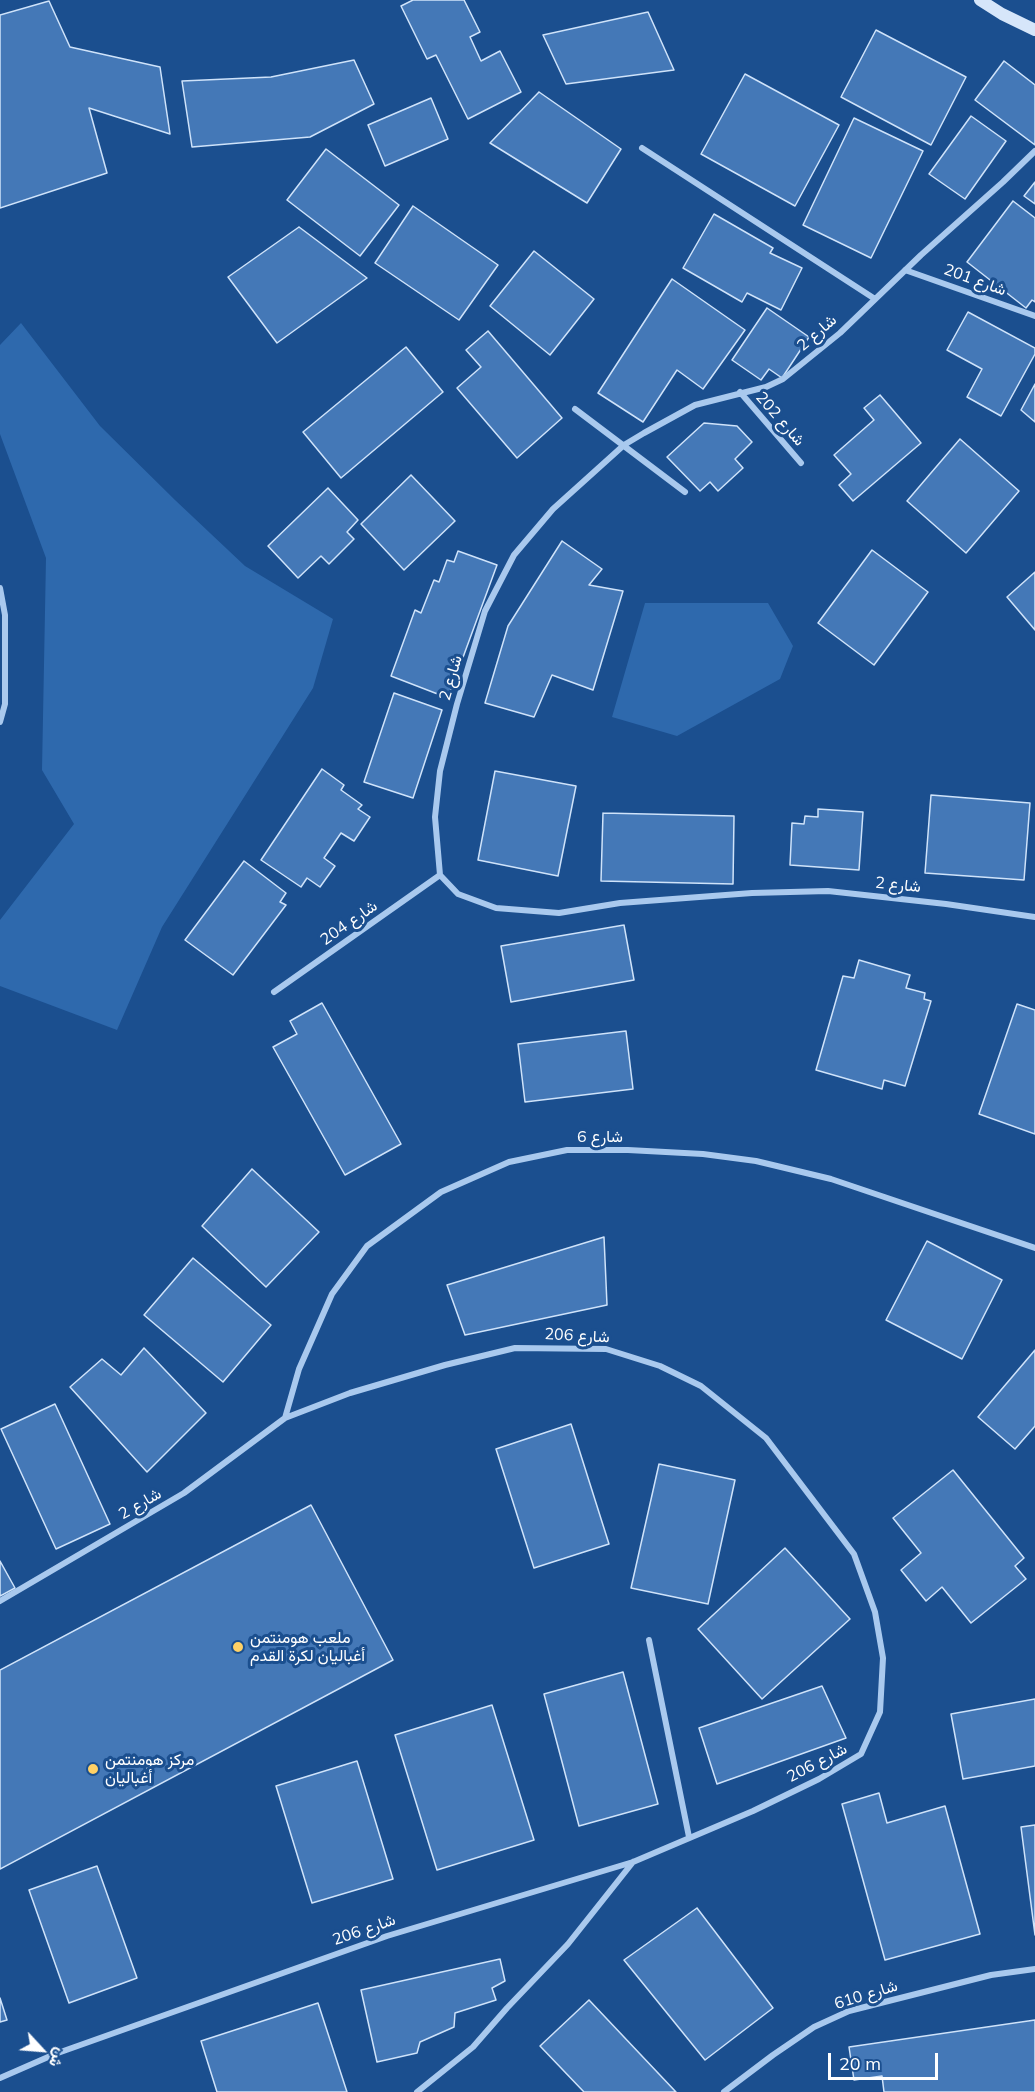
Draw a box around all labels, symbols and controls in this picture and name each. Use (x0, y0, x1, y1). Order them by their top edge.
street label: شارع 201 (941, 260, 1009, 300)
street label: شارع 2 (793, 311, 841, 355)
street label: شارع 202 (751, 388, 809, 450)
street label: شارع 2 (435, 653, 467, 703)
street label: شارع 2 (874, 873, 922, 897)
street label: شارع 204 (317, 896, 381, 950)
street label: شارع 6 (577, 1127, 623, 1147)
street label: شارع 206 (544, 1325, 610, 1347)
street label: شارع 2 (115, 1484, 165, 1524)
place label: ملعب هومنتمن أغباليان لكرة القدم (250, 1628, 365, 1666)
marker: ملعب هومنتمن أغباليان لكرة القدم (231, 1640, 245, 1654)
street label: شارع 206 (784, 1739, 850, 1787)
place label: مركز هومنتمن أغباليان (105, 1750, 194, 1788)
marker: مركز هومنتمن أغباليان (86, 1762, 100, 1776)
street label: شارع 206 (330, 1910, 398, 1950)
street label: شارع 610 (832, 1976, 900, 2014)
north arrow (12, 2020, 72, 2080)
scale bar (831, 2041, 940, 2079)
text: ش (45, 2045, 71, 2071)
text: 20 m (839, 2052, 881, 2075)

